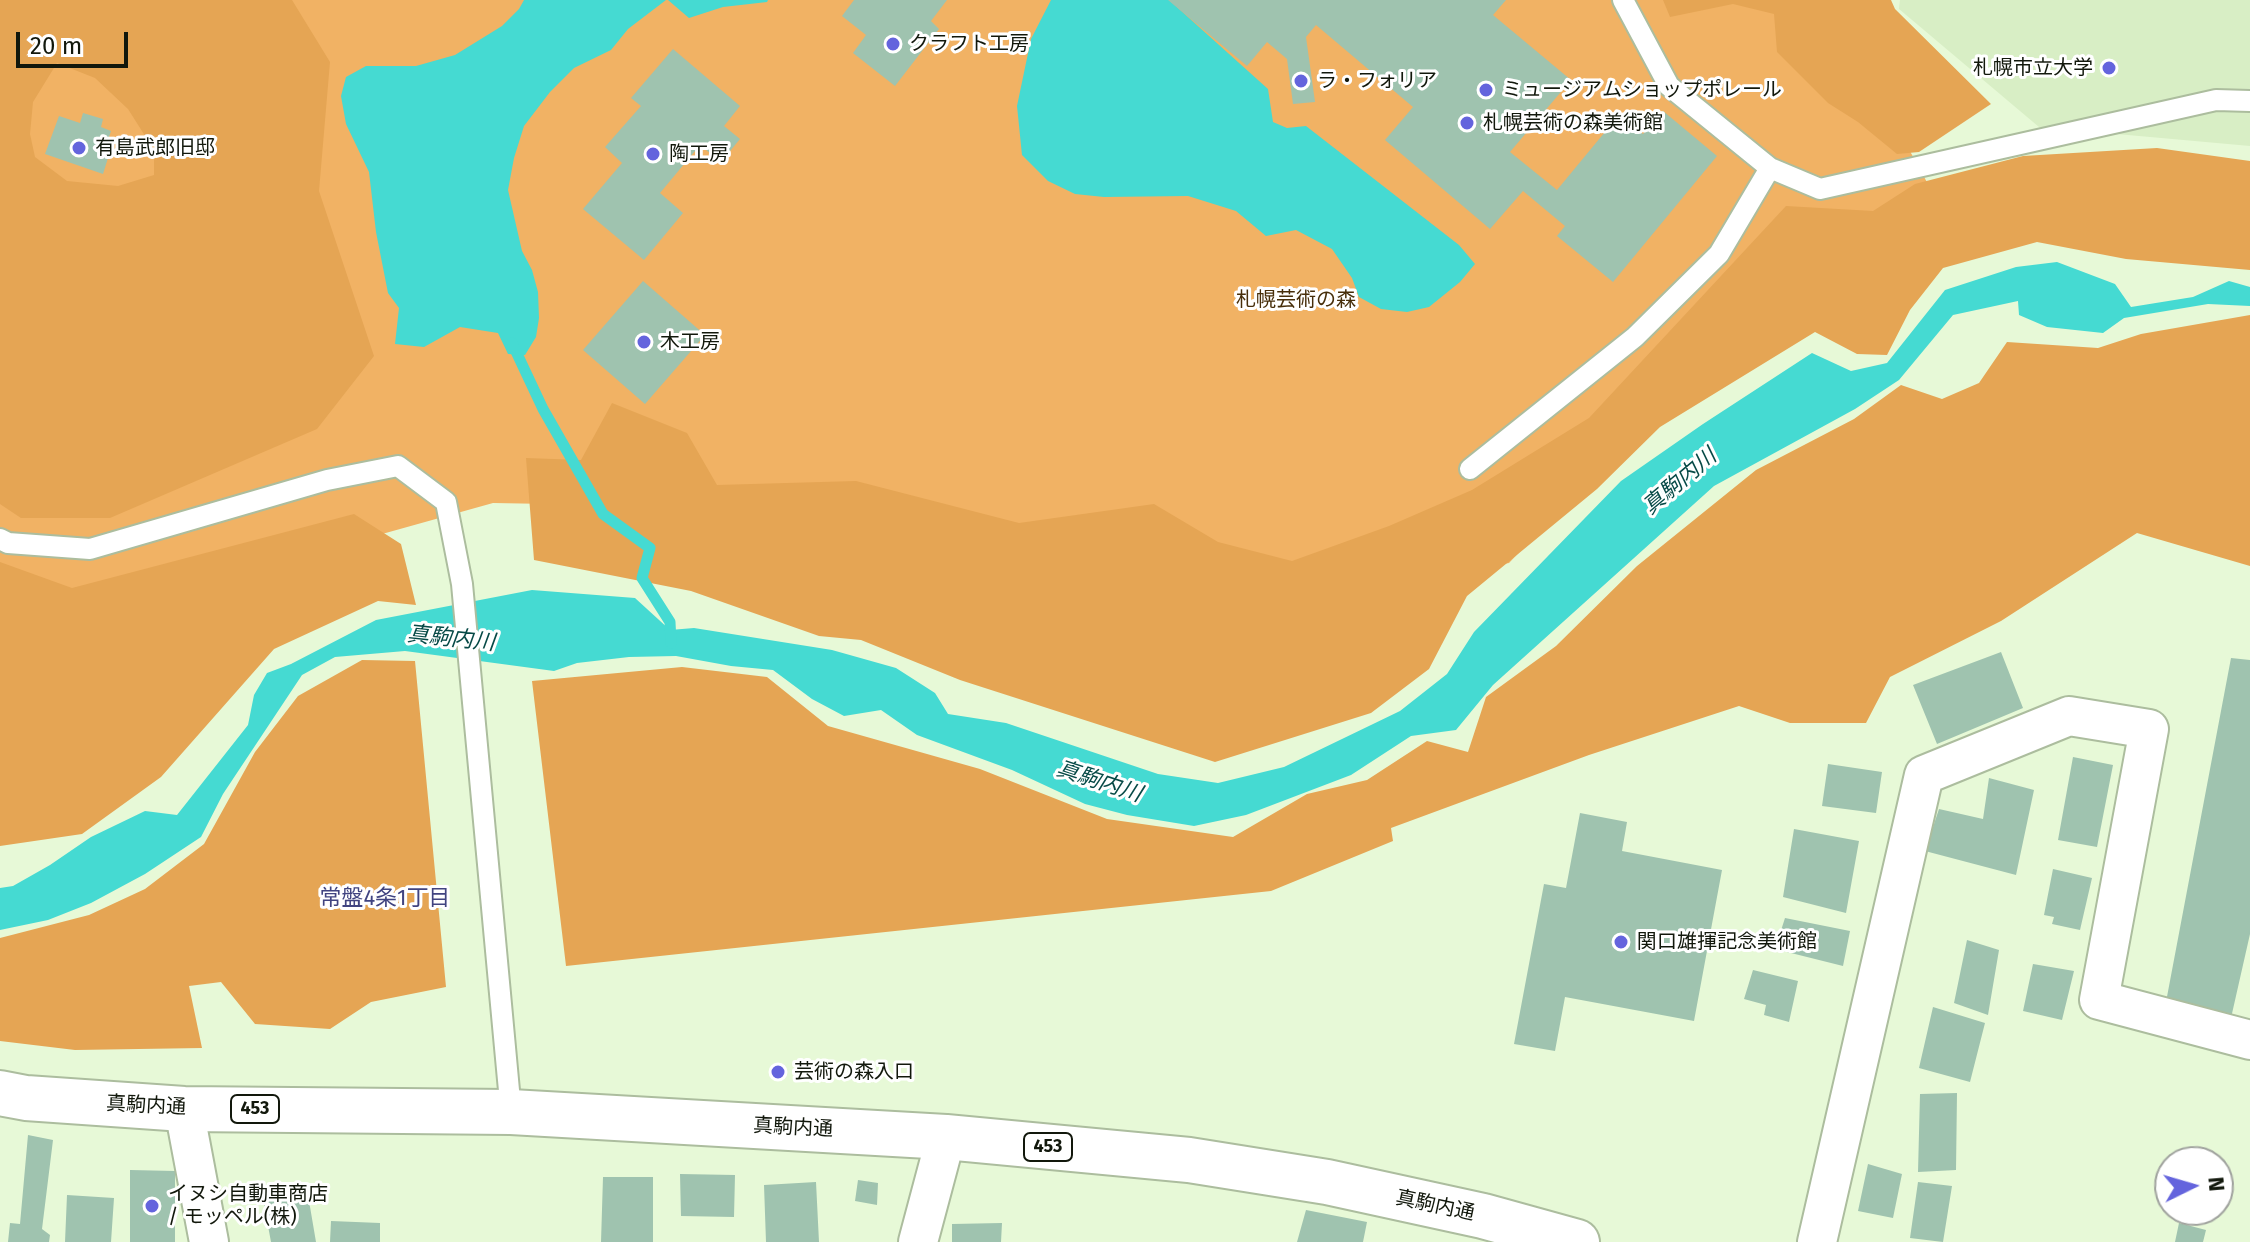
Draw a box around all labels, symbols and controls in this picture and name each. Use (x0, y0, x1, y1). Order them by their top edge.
scale bar (20, 16, 132, 66)
text: 20 m (30, 32, 82, 60)
place label: クラフト工房 (909, 32, 1029, 56)
marker: クラフト工房 (884, 35, 902, 53)
place label: 札幌市立大学 (1973, 56, 2093, 80)
marker: 札幌市立大学 (2100, 59, 2118, 77)
place label: ラ・フォリア (1317, 69, 1437, 93)
marker: ラ・フォリア (1292, 72, 1310, 90)
place label: ミュージアムショップポレール (1502, 78, 1782, 102)
marker: ミュージアムショップポレール (1477, 81, 1495, 99)
place label: 札幌芸術の森美術館 (1483, 111, 1663, 135)
marker: 札幌芸術の森美術館 (1458, 114, 1476, 132)
place label: 有島武郎旧邸 (95, 136, 215, 160)
marker: 有島武郎旧邸 (70, 139, 88, 157)
place label: 陶工房 (669, 142, 729, 166)
marker: 陶工房 (644, 145, 662, 163)
park label: 札幌芸術の森 (1236, 288, 1356, 312)
place label: 木工房 (660, 330, 720, 354)
marker: 木工房 (635, 333, 653, 351)
water label: 真駒内川 (1638, 444, 1722, 520)
water label: 真駒内川 (406, 621, 496, 657)
water label: 真駒内川 (1053, 756, 1145, 808)
district label: 常盤4条1丁目 (319, 886, 451, 912)
place label: 関口雄揮記念美術館 (1637, 930, 1817, 954)
marker: 関口雄揮記念美術館 (1612, 933, 1630, 951)
place label: 芸術の森入口 (794, 1060, 914, 1084)
marker: 芸術の森入口 (769, 1063, 787, 1081)
street label: 真駒内通 (105, 1092, 187, 1120)
road number: 453 (231, 1095, 279, 1123)
street label: 真駒内通 (752, 1114, 834, 1142)
road number: 453 (1024, 1133, 1072, 1161)
north arrow (2154, 1146, 2234, 1226)
text: N (2202, 1176, 2230, 1192)
place label: イヌシ自動車商店 / モッペル(株) (168, 1182, 328, 1229)
street label: 真駒内通 (1393, 1186, 1477, 1226)
marker: イヌシ自動車商店 / モッペル(株) (143, 1197, 161, 1215)

